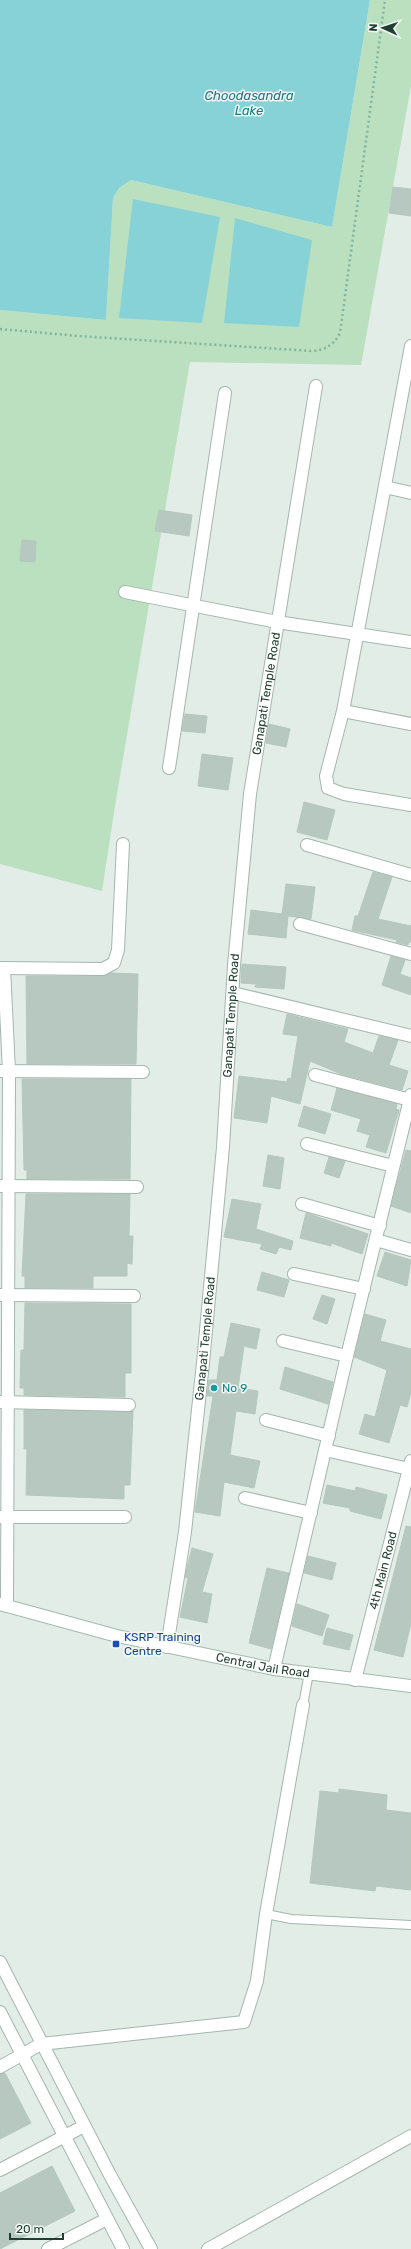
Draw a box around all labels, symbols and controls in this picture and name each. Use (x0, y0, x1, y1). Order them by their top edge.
north arrow (363, 8, 403, 48)
text: N (367, 23, 380, 32)
water label: Choodasandra Lake (204, 88, 294, 118)
street label: Ganapati Temple Road (249, 631, 283, 756)
street label: Ganapati Temple Road (220, 953, 242, 1078)
street label: Ganapati Temple Road (192, 1276, 218, 1401)
place label: No 9 (222, 1381, 247, 1395)
marker: No 9 (209, 1383, 219, 1393)
street label: 4th Main Road (366, 1530, 400, 1611)
place label: KSRP Training Centre (124, 1630, 201, 1658)
marker: KSRP Training Centre (111, 1639, 121, 1649)
street label: Central Jail Road (215, 1650, 310, 1680)
scale bar (10, 2215, 63, 2241)
text: 20 m (16, 2222, 44, 2236)

